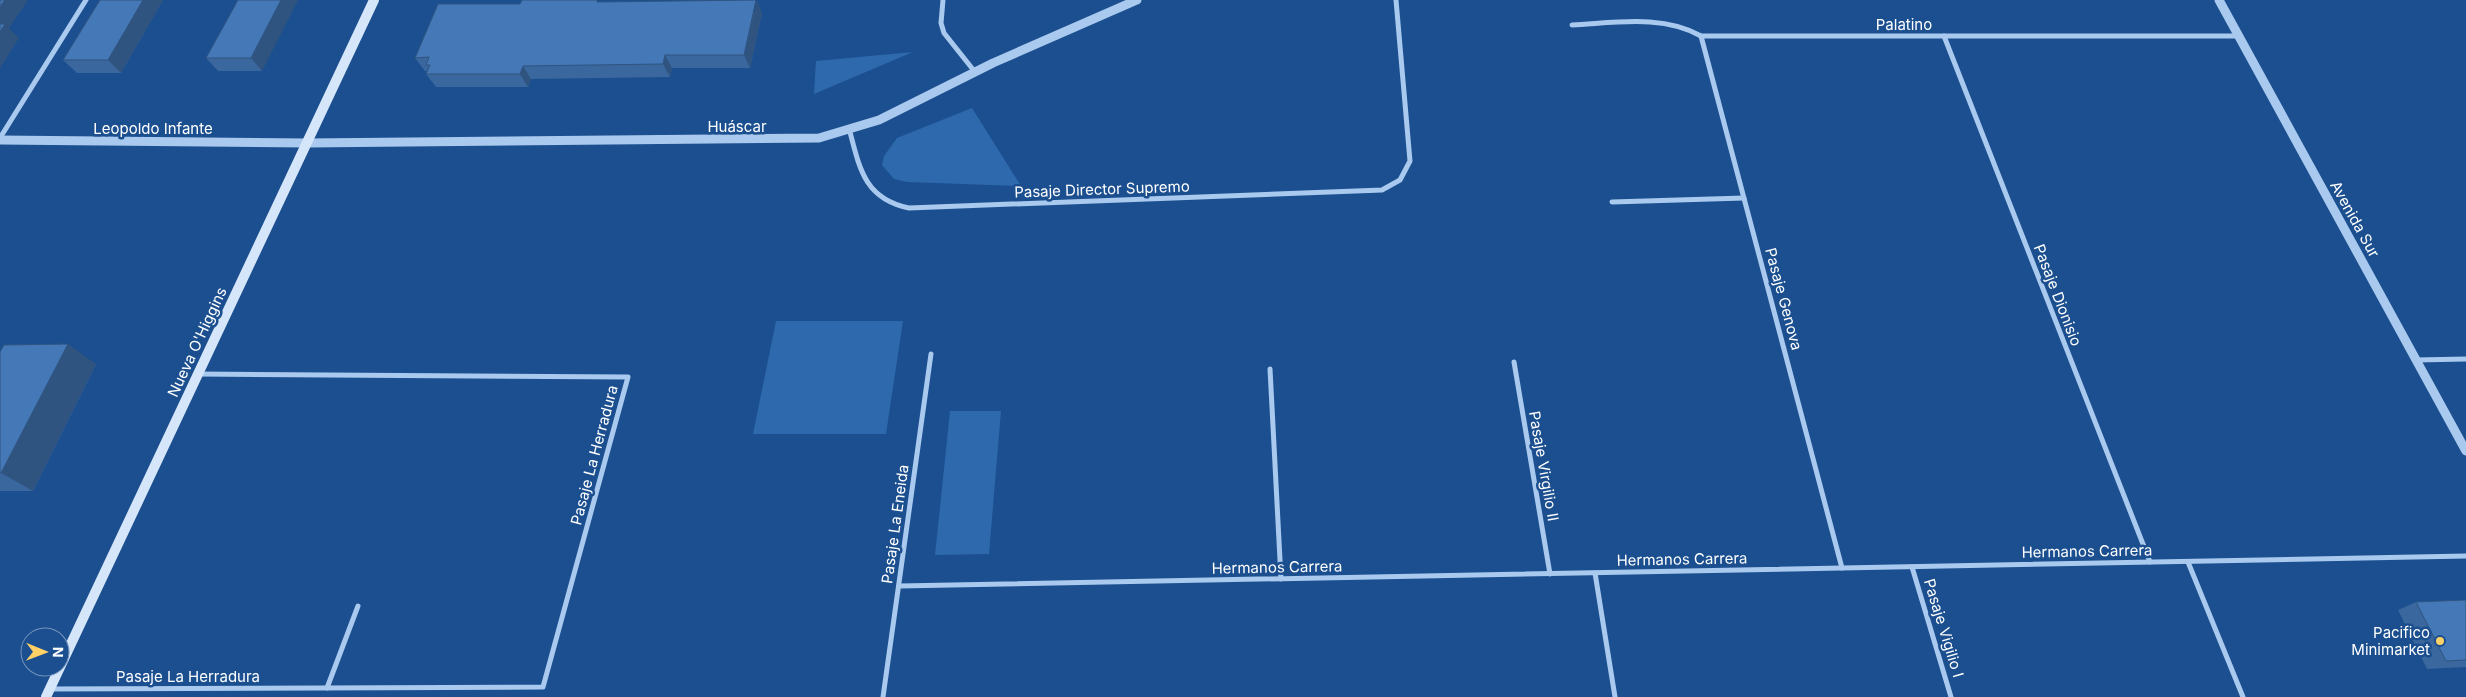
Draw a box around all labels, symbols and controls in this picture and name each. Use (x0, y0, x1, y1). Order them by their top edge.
street label: Palatino (1876, 15, 1932, 34)
street label: Huáscar (707, 117, 767, 136)
street label: Leopoldo Infante (93, 119, 213, 138)
street label: Pasaje Director Supremo (1014, 176, 1190, 202)
street label: Avenida Sur (2326, 177, 2384, 261)
street label: Pasaje Dionisio (2030, 241, 2086, 349)
street label: Pasaje Genova (1761, 246, 1807, 352)
street label: Nueva O'Higgins (163, 284, 231, 400)
street label: Pasaje La Herradura (566, 383, 622, 527)
street label: Pasaje Virgilio II (1525, 409, 1563, 523)
street label: Pasaje La Eneida (877, 463, 913, 585)
street label: Hermanos Carrera (2021, 540, 2153, 562)
street label: Hermanos Carrera (1616, 548, 1748, 570)
street label: Hermanos Carrera (1211, 556, 1343, 578)
street label: Pasaje Vigilio I (1920, 576, 1968, 680)
place label: Pacifico Minimarket (2351, 623, 2430, 659)
north arrow (20, 627, 70, 677)
marker: Pacifico Minimarket (2434, 635, 2446, 647)
text: N (50, 647, 67, 658)
street label: Pasaje La Herradura (116, 667, 260, 686)

